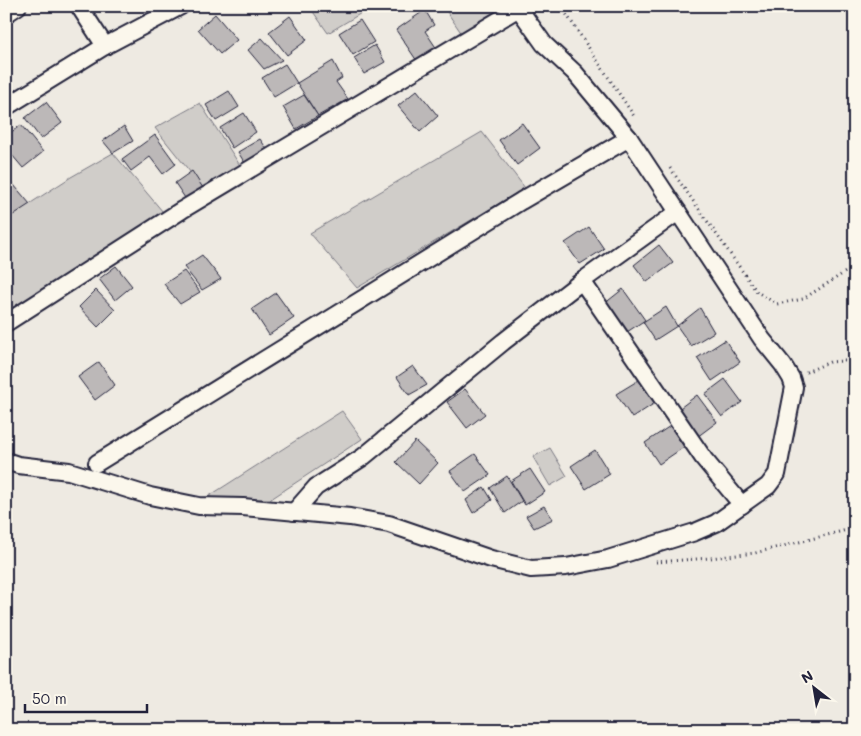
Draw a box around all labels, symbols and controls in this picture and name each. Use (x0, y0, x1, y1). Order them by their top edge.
north arrow (788, 664, 838, 714)
text: N (798, 666, 817, 687)
scale bar (25, 681, 148, 713)
text: 50 m (32, 688, 67, 708)

